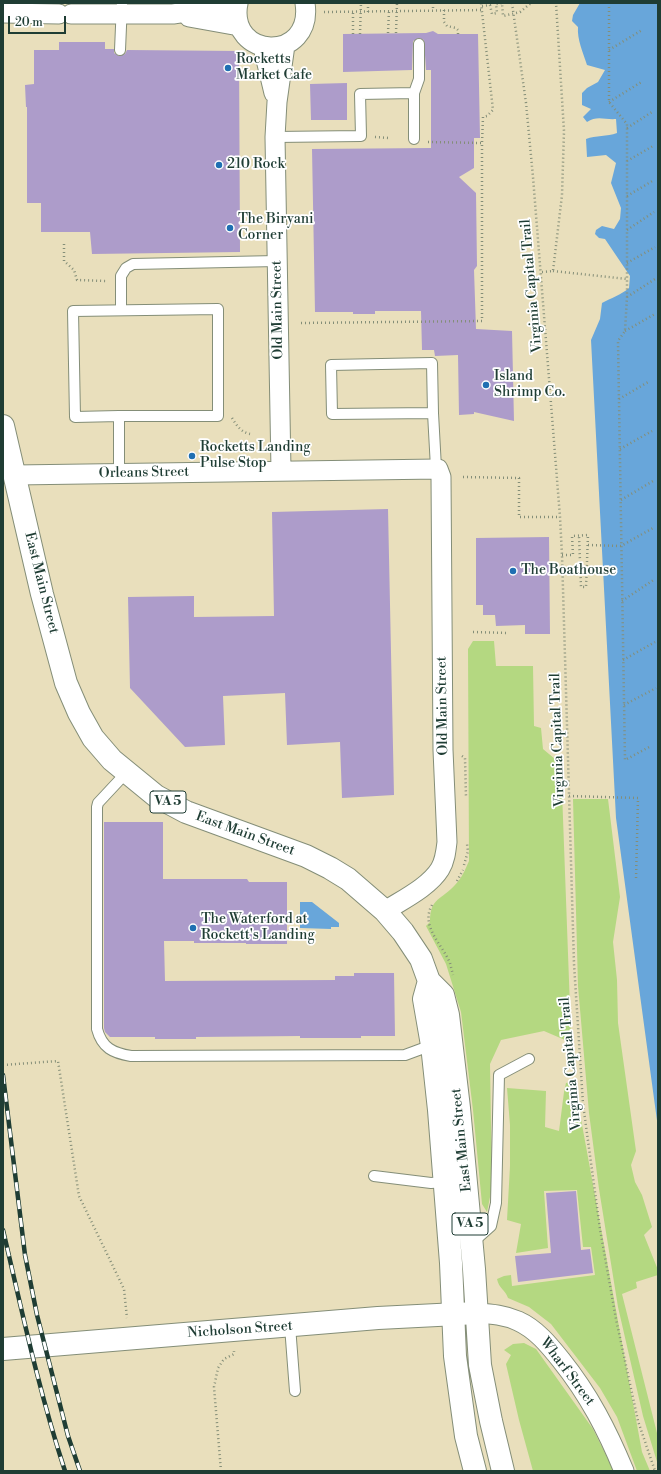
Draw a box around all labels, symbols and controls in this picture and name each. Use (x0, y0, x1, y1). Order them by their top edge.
scale bar (10, 8, 68, 34)
text: 20 m (15, 15, 43, 30)
place label: Rocketts Market Cafe (236, 52, 312, 84)
marker: Rocketts Market Cafe (223, 63, 233, 73)
place label: 210 Rock (227, 157, 285, 173)
marker: 210 Rock (214, 160, 224, 170)
place label: The Biryani Corner (238, 212, 314, 244)
street label: Virginia Capital Trail (518, 218, 546, 354)
marker: The Biryani Corner (225, 223, 235, 233)
street label: Old Main Street (269, 260, 287, 360)
place label: Island Shrimp Co. (494, 369, 565, 402)
marker: Island Shrimp Co. (481, 380, 491, 390)
place label: Rocketts Landing Pulse Stop (200, 440, 311, 472)
marker: Rocketts Landing Pulse Stop (187, 451, 197, 461)
street label: Orleans Street (99, 464, 189, 482)
street label: East Main Street (20, 530, 62, 636)
place label: The Boathouse (521, 563, 616, 579)
marker: The Boathouse (508, 566, 518, 576)
street label: Old Main Street (434, 656, 452, 756)
street label: Virginia Capital Trail (547, 673, 569, 807)
road number: VA 5 (150, 791, 186, 813)
street label: East Main Street (193, 808, 297, 860)
place label: The Waterford at Rockett's Landing (201, 912, 315, 944)
marker: The Waterford at Rockett's Landing (188, 923, 198, 933)
street label: Virginia Capital Trail (557, 996, 585, 1132)
street label: East Main Street (448, 1087, 476, 1193)
road number: VA 5 (452, 1213, 488, 1235)
street label: Nicholson Street (187, 1318, 293, 1342)
street label: Wharf Street (536, 1335, 598, 1409)

